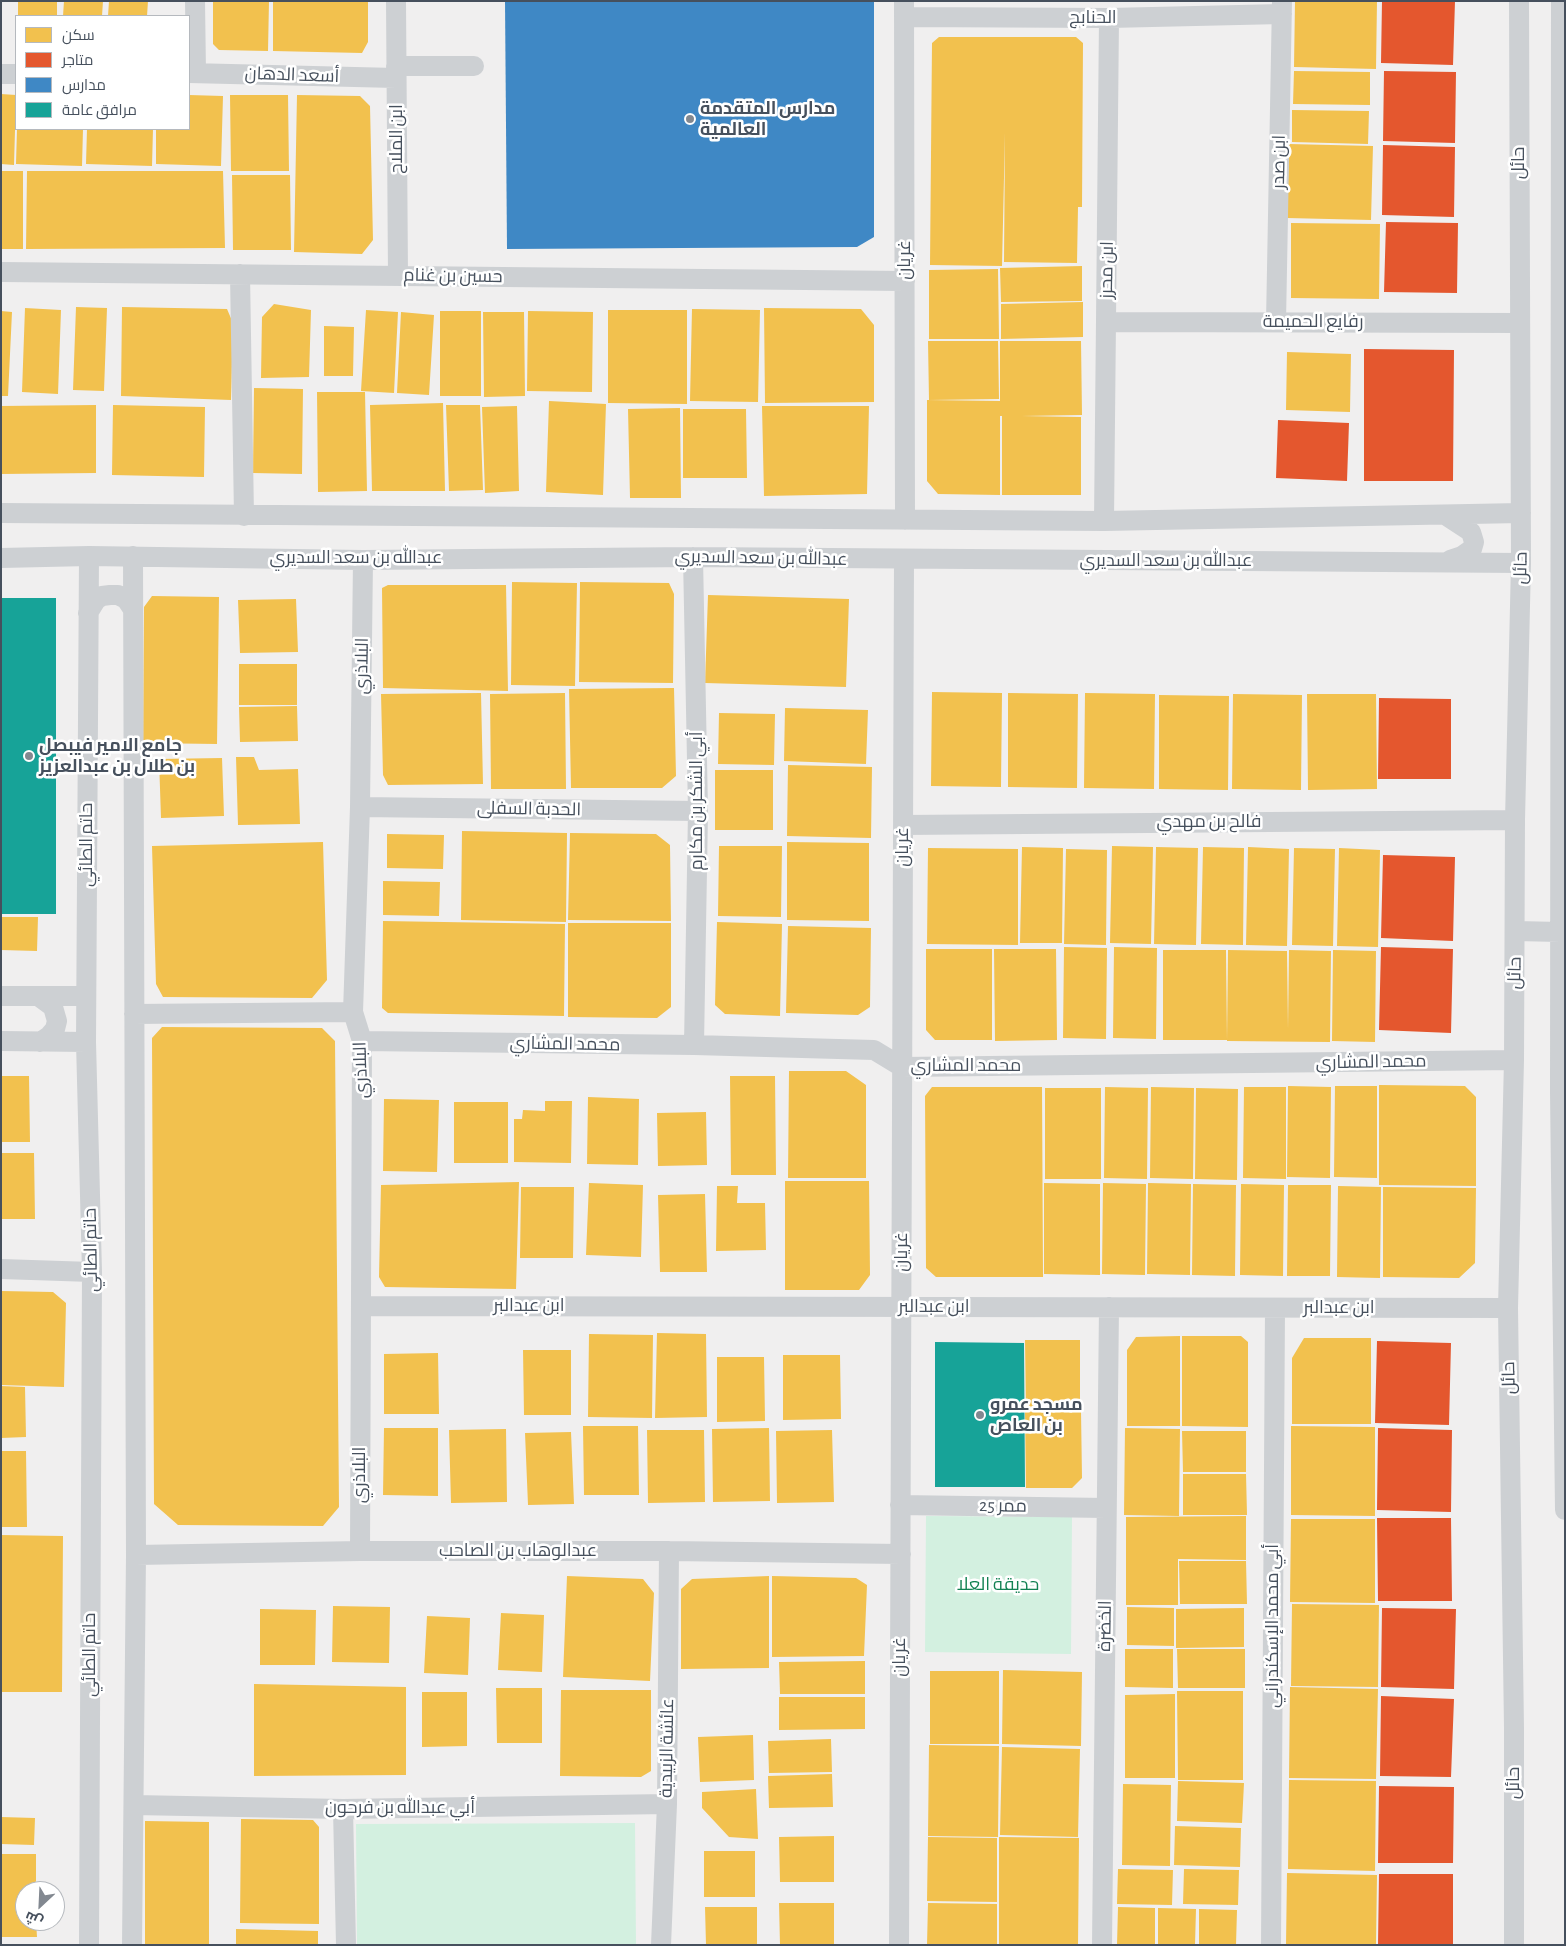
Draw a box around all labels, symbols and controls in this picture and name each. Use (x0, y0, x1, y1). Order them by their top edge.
street label: الحنابج (1069, 7, 1117, 29)
legend (15, 15, 190, 130)
text: سكن (62, 28, 95, 43)
text: متاجر (62, 53, 93, 68)
street label: أسعد الدهان (244, 63, 340, 87)
text: مدارس (62, 78, 106, 93)
place label: مدارس المتقدمة العالمية (700, 98, 835, 140)
text: مرافق عامة (62, 103, 137, 118)
street label: ابن الملاح (386, 104, 408, 174)
marker: مدارس المتقدمة العالمية (684, 113, 696, 125)
street label: ابن صدر (1268, 135, 1290, 189)
street label: حائل (1508, 147, 1530, 179)
street label: غريان (894, 240, 916, 280)
street label: ابن محرز (1096, 241, 1118, 299)
street label: حسين بن غنام (403, 264, 503, 288)
street label: رفايع الحميمة (1263, 311, 1363, 333)
street label: عبدالله بن سعد السديري (674, 546, 848, 570)
street label: عبدالله بن سعد السديري (270, 547, 442, 569)
street label: عبدالله بن سعد السديري (1080, 550, 1252, 572)
street label: حائل (1510, 551, 1532, 585)
street label: البلاذري (351, 637, 373, 695)
street label: أبي الشكر بن مكارم (686, 731, 708, 871)
place label: جامع الامير فيبصل بن طلال بن عبدالعزيز (39, 735, 195, 778)
marker: جامع الامير فيبصل بن طلال بن عبدالعزيز (23, 750, 35, 762)
street label: الحدبة السفلى (477, 797, 581, 821)
street label: حاتم الطائي (76, 803, 98, 887)
street label: فالح بن مهدي (1156, 811, 1262, 833)
street label: غريان (892, 827, 914, 867)
street label: حائل (1504, 956, 1526, 990)
street label: محمد المشاري (509, 1032, 621, 1056)
street label: البلاذري (349, 1041, 373, 1099)
street label: محمد المشاري (1315, 1050, 1427, 1074)
street label: محمد المشاري (911, 1055, 1021, 1077)
street label: حاتم الطائي (79, 1208, 103, 1292)
street label: غريان (891, 1232, 913, 1272)
street label: ابن عبدالبر (493, 1295, 565, 1317)
street label: ابن عبدالبر (898, 1296, 970, 1318)
street label: ابن عبدالبر (1303, 1297, 1375, 1319)
street label: حائل (1498, 1361, 1520, 1395)
place label: مسجد عمرو بن العاص (990, 1394, 1083, 1436)
marker: مسجد عمرو بن العاص (974, 1409, 986, 1421)
street label: البلاذري (349, 1447, 371, 1503)
street label: ممر 25 (979, 1495, 1027, 1517)
street label: عبدالوهاب بن الصاحب (439, 1540, 597, 1562)
street label: أبي محمد الإسكندراني (1262, 1544, 1284, 1708)
park label: حديقة العلا (957, 1574, 1039, 1596)
street label: الخضرة (1094, 1600, 1116, 1652)
street label: حاتم الطائي (79, 1613, 101, 1697)
street label: غريان (889, 1637, 911, 1677)
street label: عائشة الزبيدية (655, 1698, 679, 1798)
street label: حائل (1503, 1767, 1525, 1799)
street label: أبي عبدالله بن فرحون (325, 1797, 475, 1819)
north arrow (15, 1881, 65, 1931)
text: ش (23, 1909, 45, 1929)

